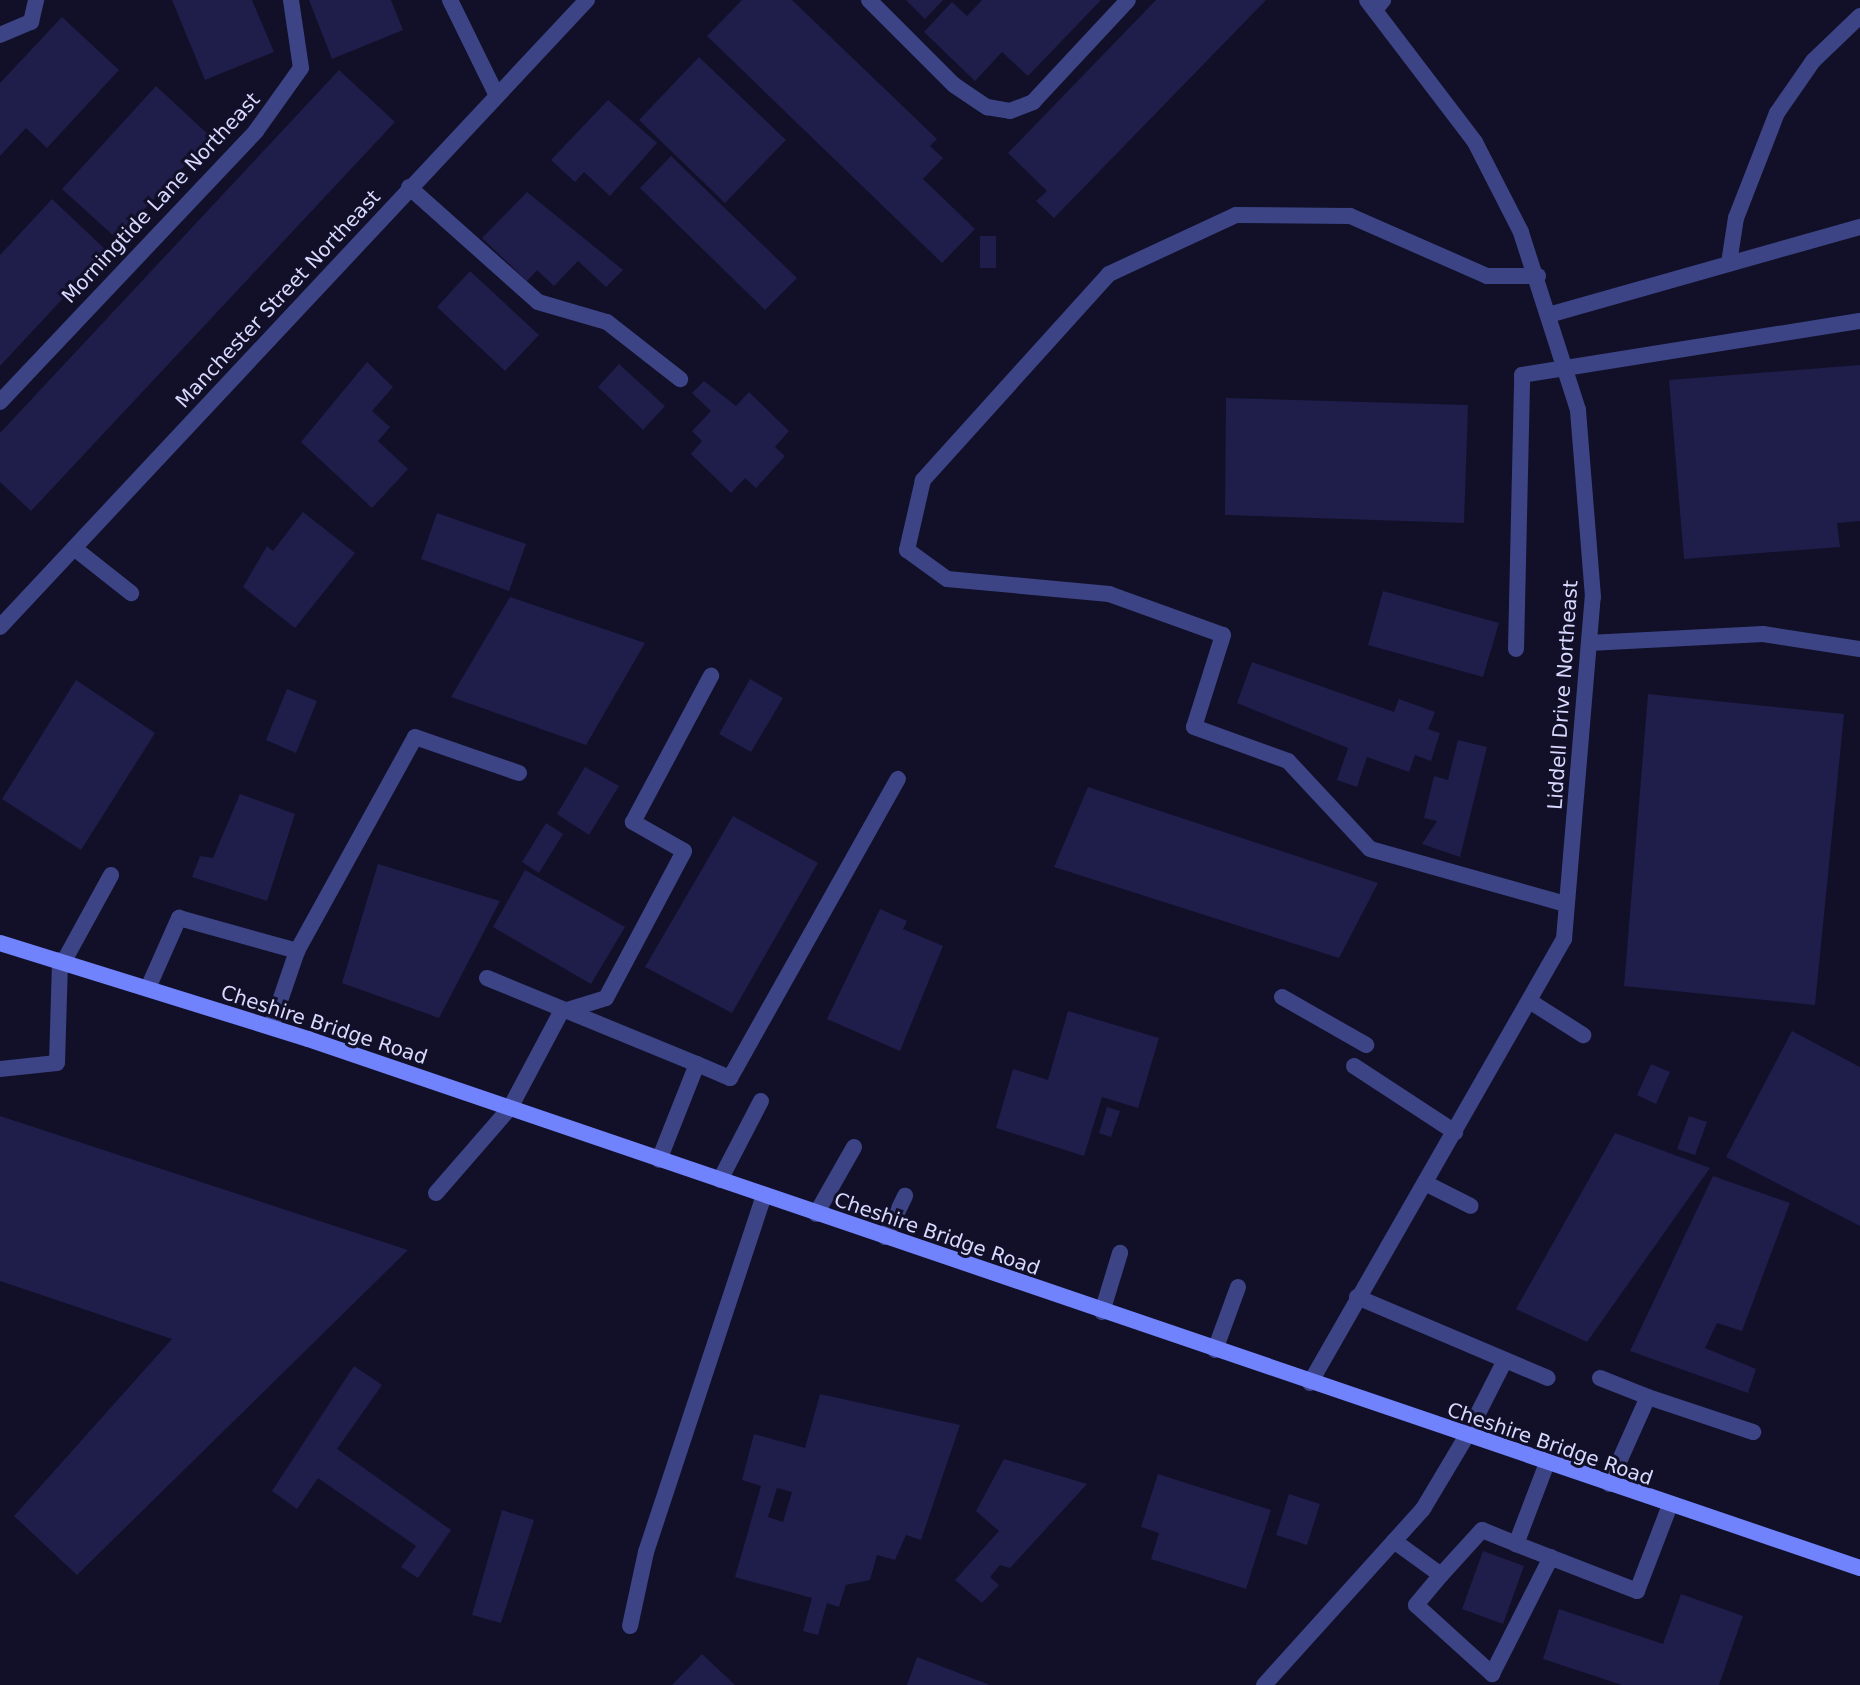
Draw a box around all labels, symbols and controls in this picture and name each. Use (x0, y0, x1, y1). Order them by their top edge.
street label: Morningtide Lane Northeast (57, 88, 265, 308)
street label: Manchester Street Northeast (171, 185, 385, 413)
street label: Liddell Drive Northeast (1543, 579, 1583, 811)
street label: Cheshire Bridge Road (218, 980, 430, 1070)
street label: Cheshire Bridge Road (831, 1188, 1043, 1280)
street label: Cheshire Bridge Road (1444, 1398, 1656, 1490)

